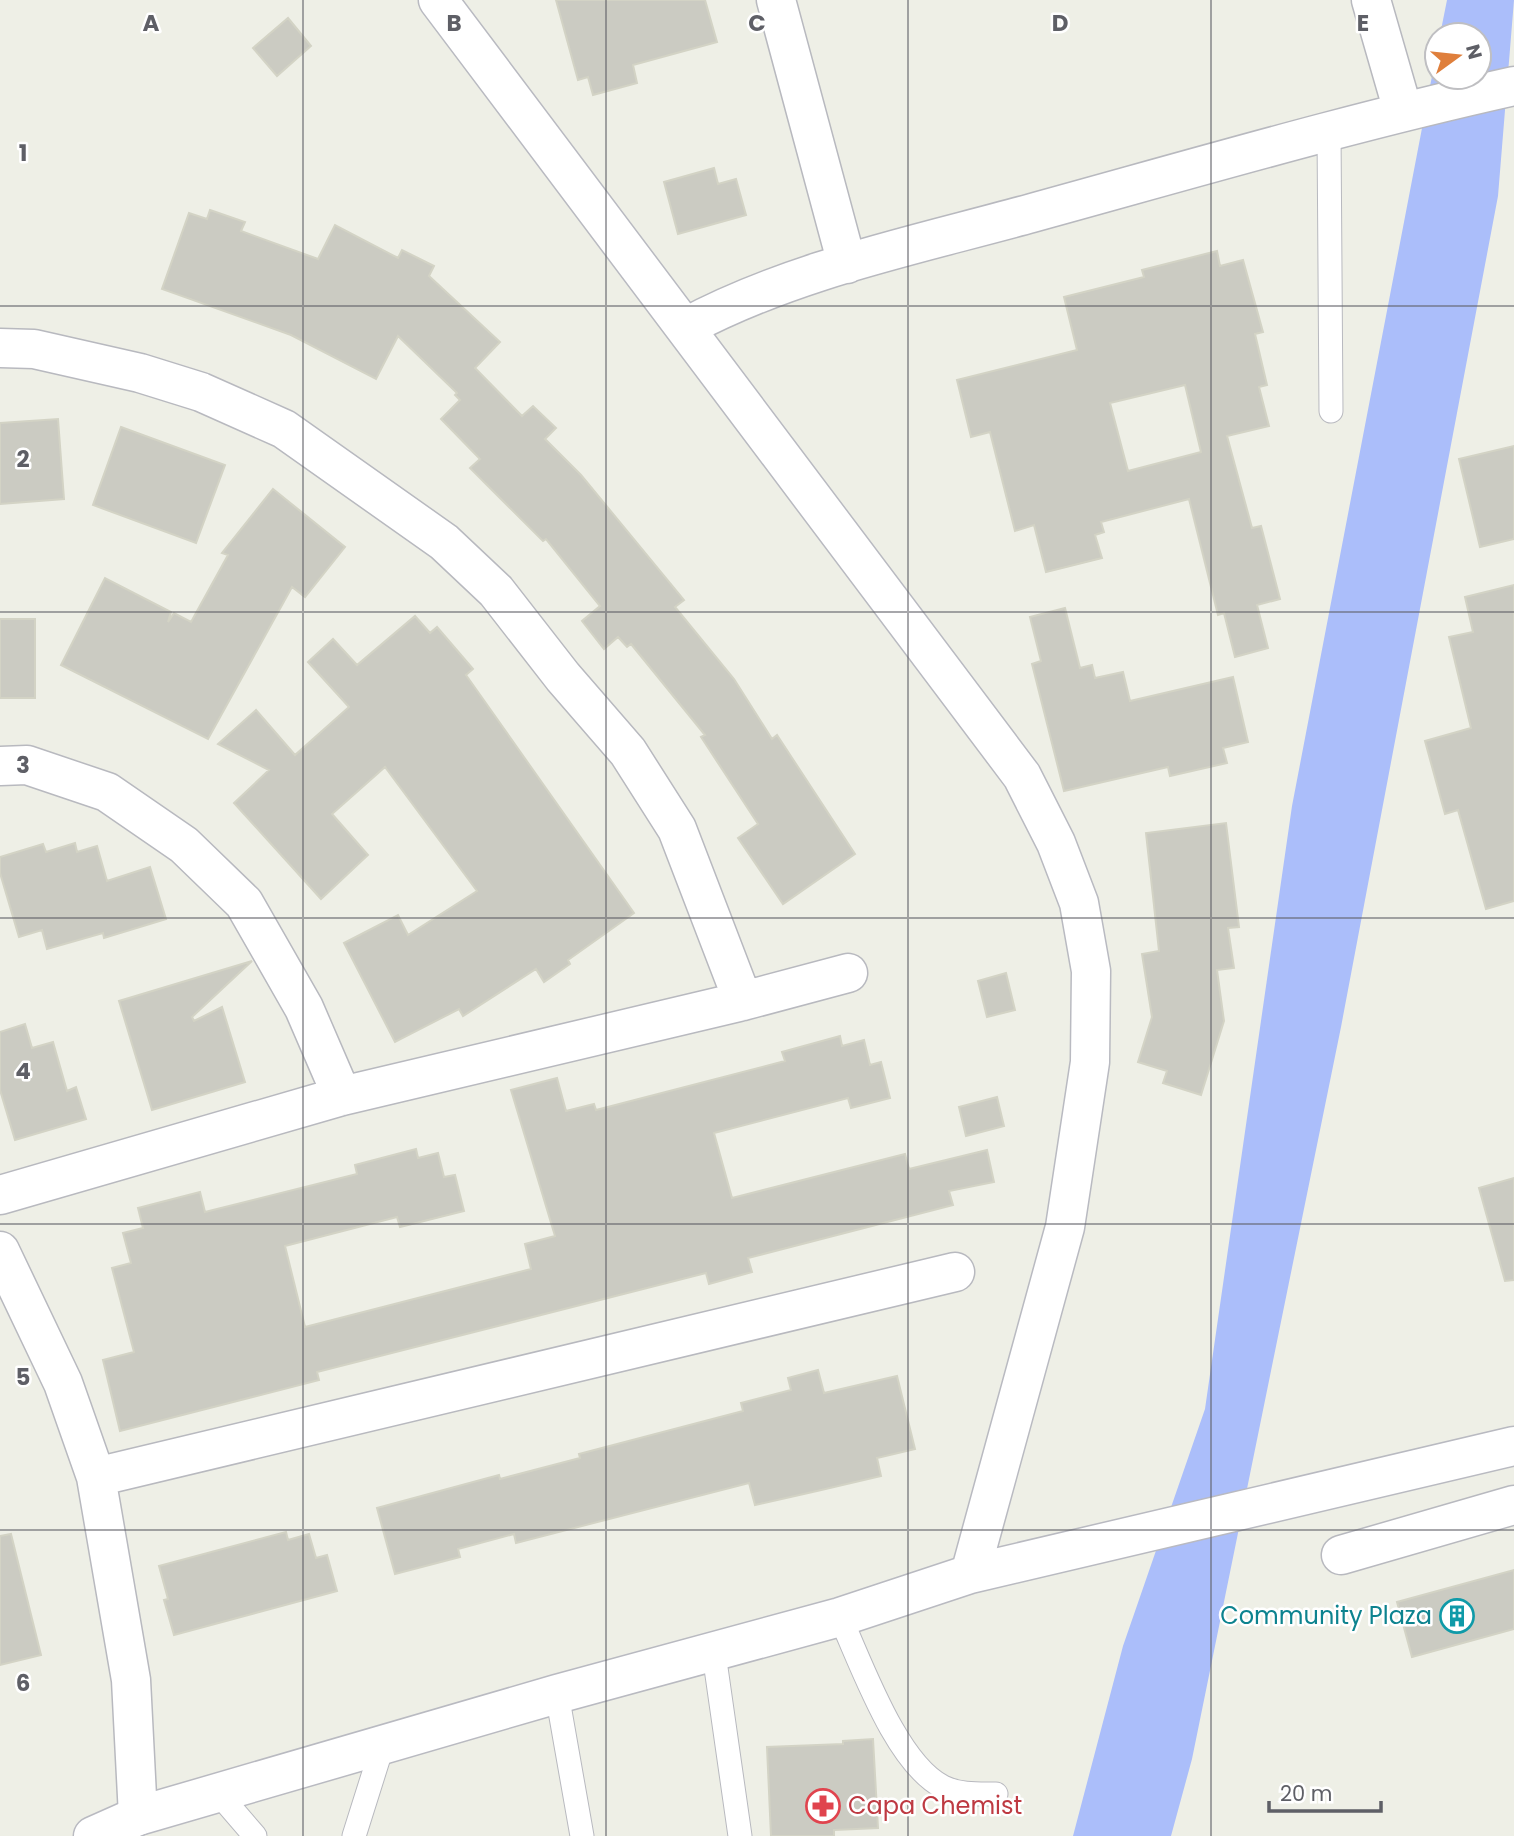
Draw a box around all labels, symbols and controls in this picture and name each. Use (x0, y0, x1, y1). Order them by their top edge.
text: A (143, 7, 160, 39)
text: B (446, 7, 462, 39)
text: C (748, 7, 766, 39)
text: D (1052, 7, 1068, 39)
text: E (1357, 7, 1369, 39)
north arrow (1423, 21, 1493, 91)
text: N (1459, 41, 1489, 62)
text: 1 (19, 137, 27, 169)
text: 2 (16, 443, 30, 475)
text: 3 (16, 749, 30, 781)
text: 4 (15, 1055, 31, 1087)
text: 5 (16, 1361, 30, 1393)
building icon: Community Plaza (1438, 1597, 1476, 1635)
place label: Community Plaza (1220, 1599, 1432, 1632)
text: 6 (16, 1667, 30, 1699)
scale bar (1269, 1770, 1381, 1814)
text: 20 m (1280, 1779, 1333, 1808)
pharmacy icon: Capa Chemist (804, 1787, 842, 1825)
place label: Capa Chemist (848, 1789, 1022, 1822)

